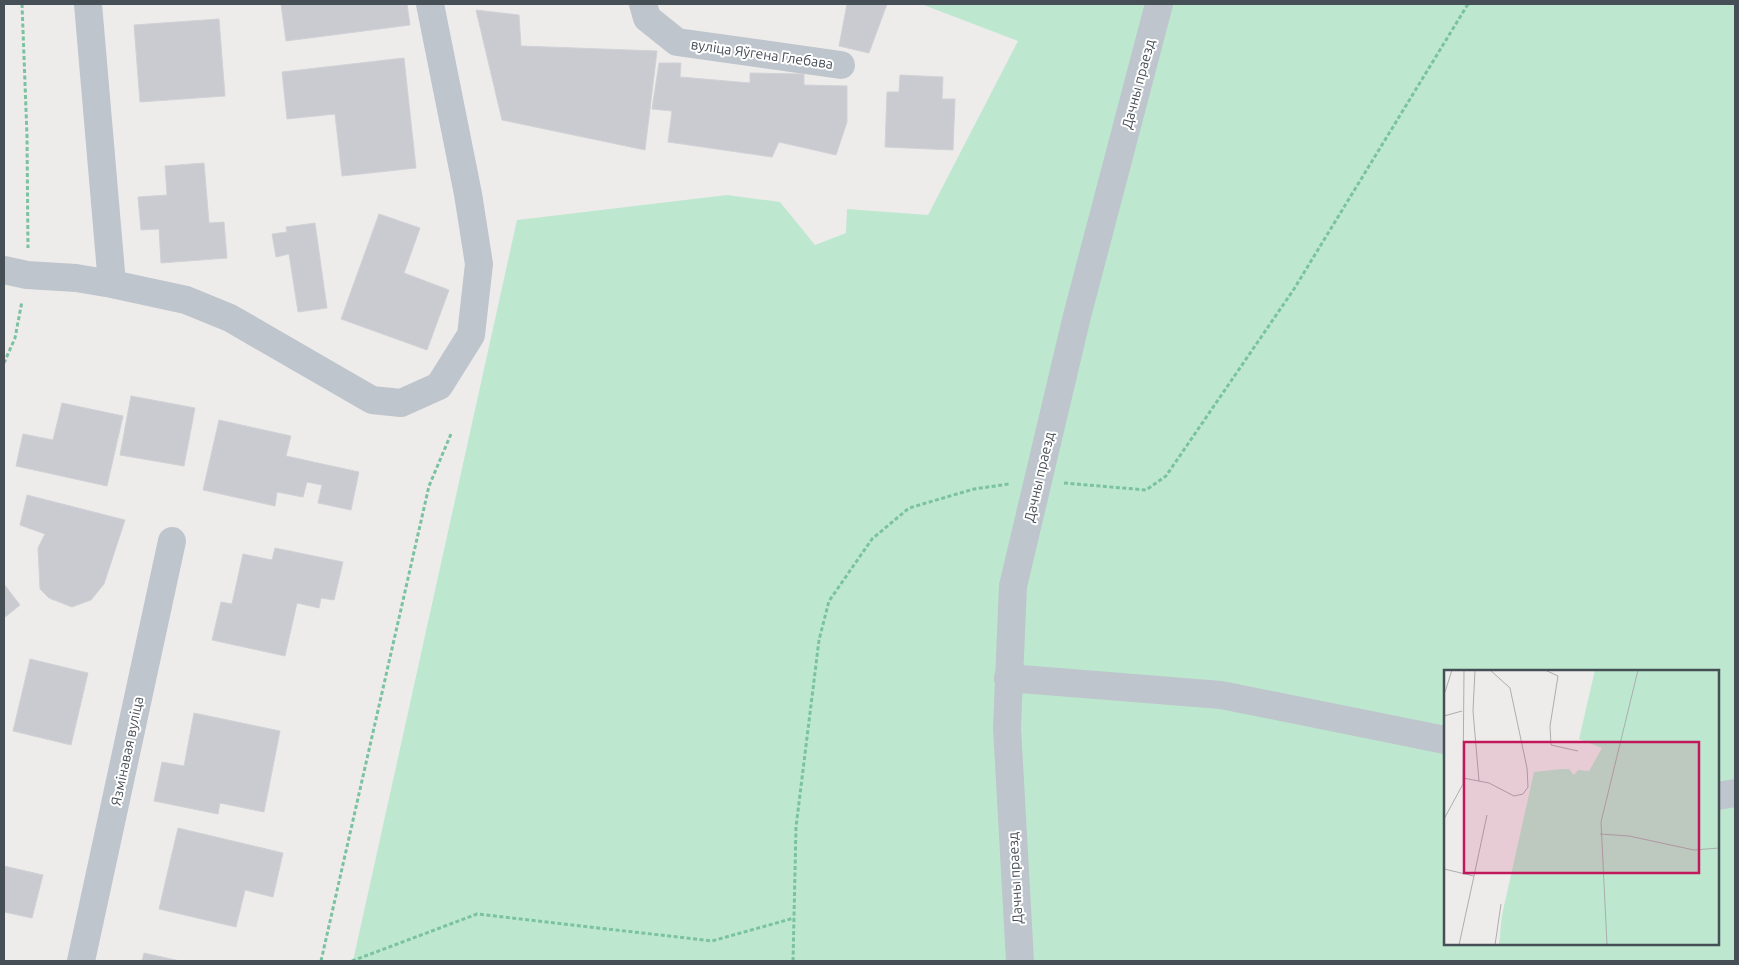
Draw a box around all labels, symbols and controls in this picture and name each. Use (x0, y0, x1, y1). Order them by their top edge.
street label: вуліца Яўгена Глебава (690, 36, 834, 72)
street label: Дачны праезд (1118, 37, 1158, 131)
street label: Дачны праезд (1021, 430, 1057, 524)
inset map (1444, 670, 1719, 945)
street label: Язмінавая вуліца (108, 695, 146, 807)
street label: Дачны праезд (1005, 832, 1025, 924)

